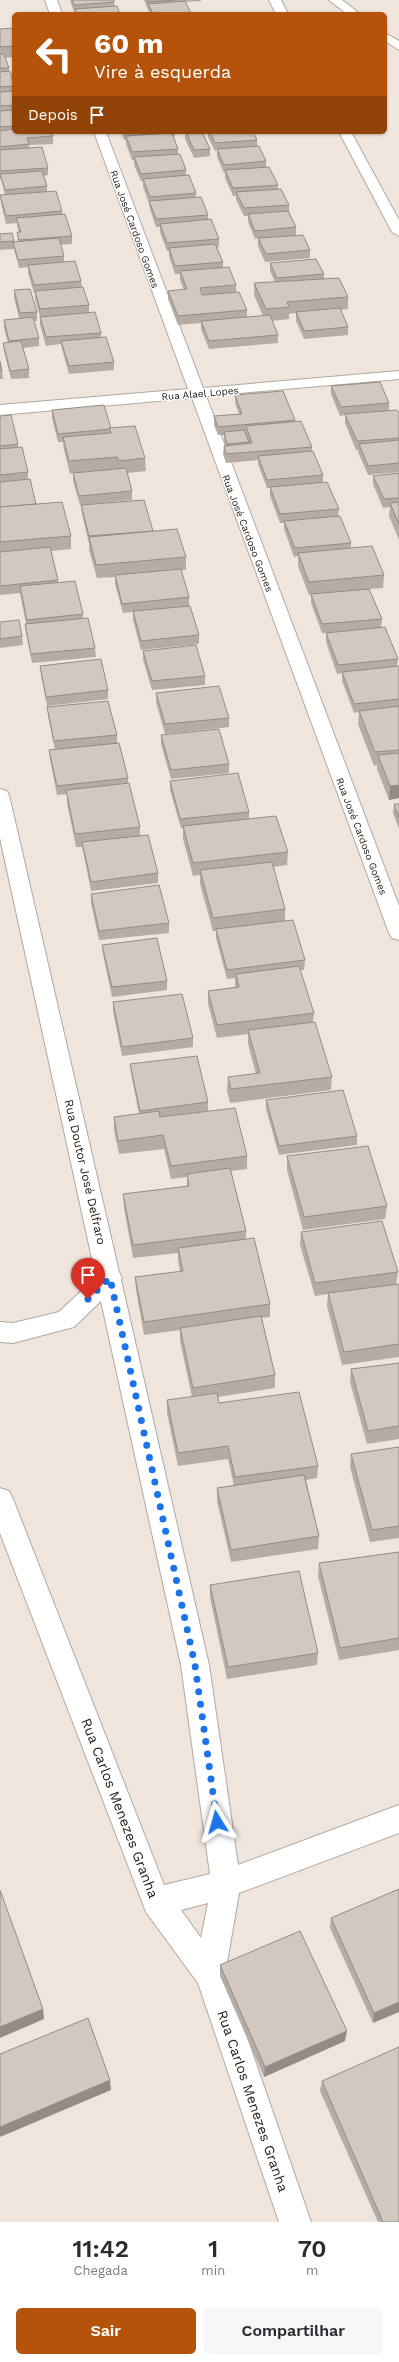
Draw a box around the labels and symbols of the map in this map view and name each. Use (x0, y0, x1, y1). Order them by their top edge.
street label: Rua José Cardoso Gomes (108, 169, 161, 290)
street label: Rua Alael Lopes (161, 385, 239, 402)
street label: Rua José Cardoso Gomes (220, 473, 275, 593)
street label: Rua José Cardoso Gomes (334, 776, 389, 896)
street label: Rua Doutor José Delfraro (61, 1098, 109, 1246)
pin (71, 1258, 105, 1299)
street label: Rua Carlos Menezes Granha (78, 1716, 162, 1900)
position arrow (196, 1801, 238, 1843)
street label: Rua Carlos Menezes Granha (214, 2008, 292, 2194)

